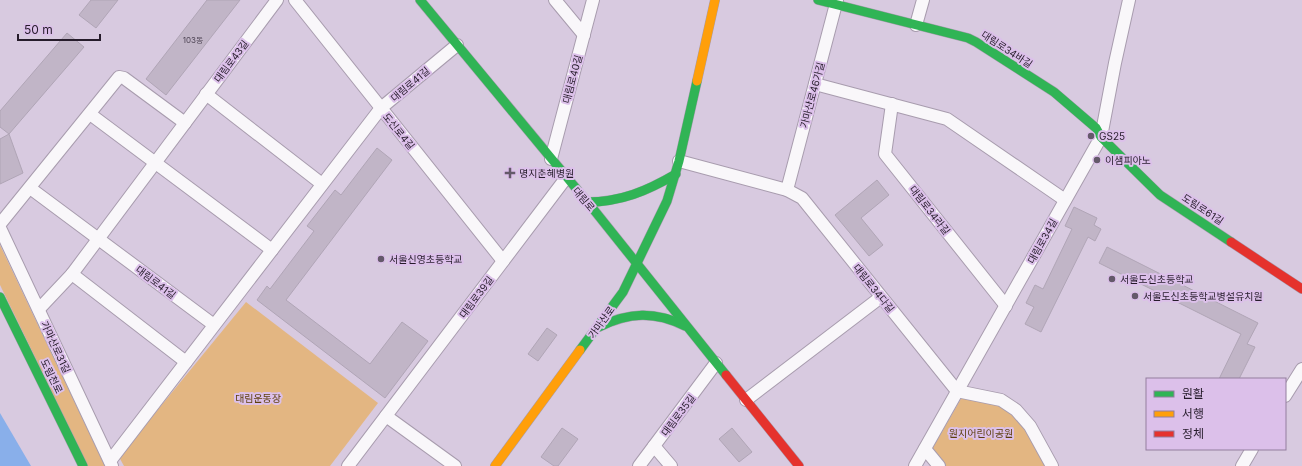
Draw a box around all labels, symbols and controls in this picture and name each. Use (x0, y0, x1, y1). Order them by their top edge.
scale bar (18, 16, 100, 42)
text: 50 m (24, 22, 53, 37)
street label: 대림로34바길 (979, 28, 1035, 70)
house number: 103동 (183, 35, 203, 45)
street label: 대림로43길 (211, 38, 251, 84)
street label: 대림로40길 (560, 54, 584, 104)
street label: 가마산로46가길 (797, 61, 827, 129)
street label: 대림로41길 (388, 64, 432, 104)
street label: 도신로4길 (381, 110, 417, 152)
place label: GS25 (1099, 130, 1125, 142)
marker: GS25 (1086, 131, 1096, 141)
place label: 이샘피아노 (1105, 154, 1151, 166)
marker: 이샘피아노 (1092, 155, 1102, 165)
marker: 명지춘혜병원 (504, 167, 516, 179)
place label: 명지춘혜병원 (519, 167, 574, 179)
street label: 대림로34라길 (907, 183, 953, 237)
street label: 대림로 (571, 185, 597, 213)
street label: 도림로61길 (1180, 191, 1226, 227)
street label: 대림로34길 (1025, 216, 1059, 266)
place label: 서울신영초등학교 (389, 253, 463, 265)
marker: 서울신영초등학교 (376, 254, 386, 264)
street label: 대림로34다길 (851, 261, 897, 315)
street label: 대림로41길 (134, 263, 178, 301)
place label: 서울도신초등학교 (1120, 273, 1194, 285)
street label: 대림로39길 (456, 274, 496, 320)
marker: 서울도신초등학교 (1107, 274, 1117, 284)
place label: 서울도신초등학교병설유치원 (1143, 290, 1263, 302)
marker: 서울도신초등학교병설유치원 (1130, 291, 1140, 301)
street label: 가마산로 (585, 304, 617, 340)
street label: 가마산로31길 (39, 319, 73, 375)
street label: 도림천로 (39, 357, 65, 395)
legend (1146, 378, 1286, 450)
text: 원활 (1182, 386, 1204, 401)
park label: 대림운동장 (235, 392, 281, 404)
street label: 대림로35길 (658, 392, 698, 438)
text: 서행 (1182, 406, 1204, 421)
text: 정체 (1182, 426, 1204, 441)
park label: 원지어린이공원 (949, 427, 1013, 439)

